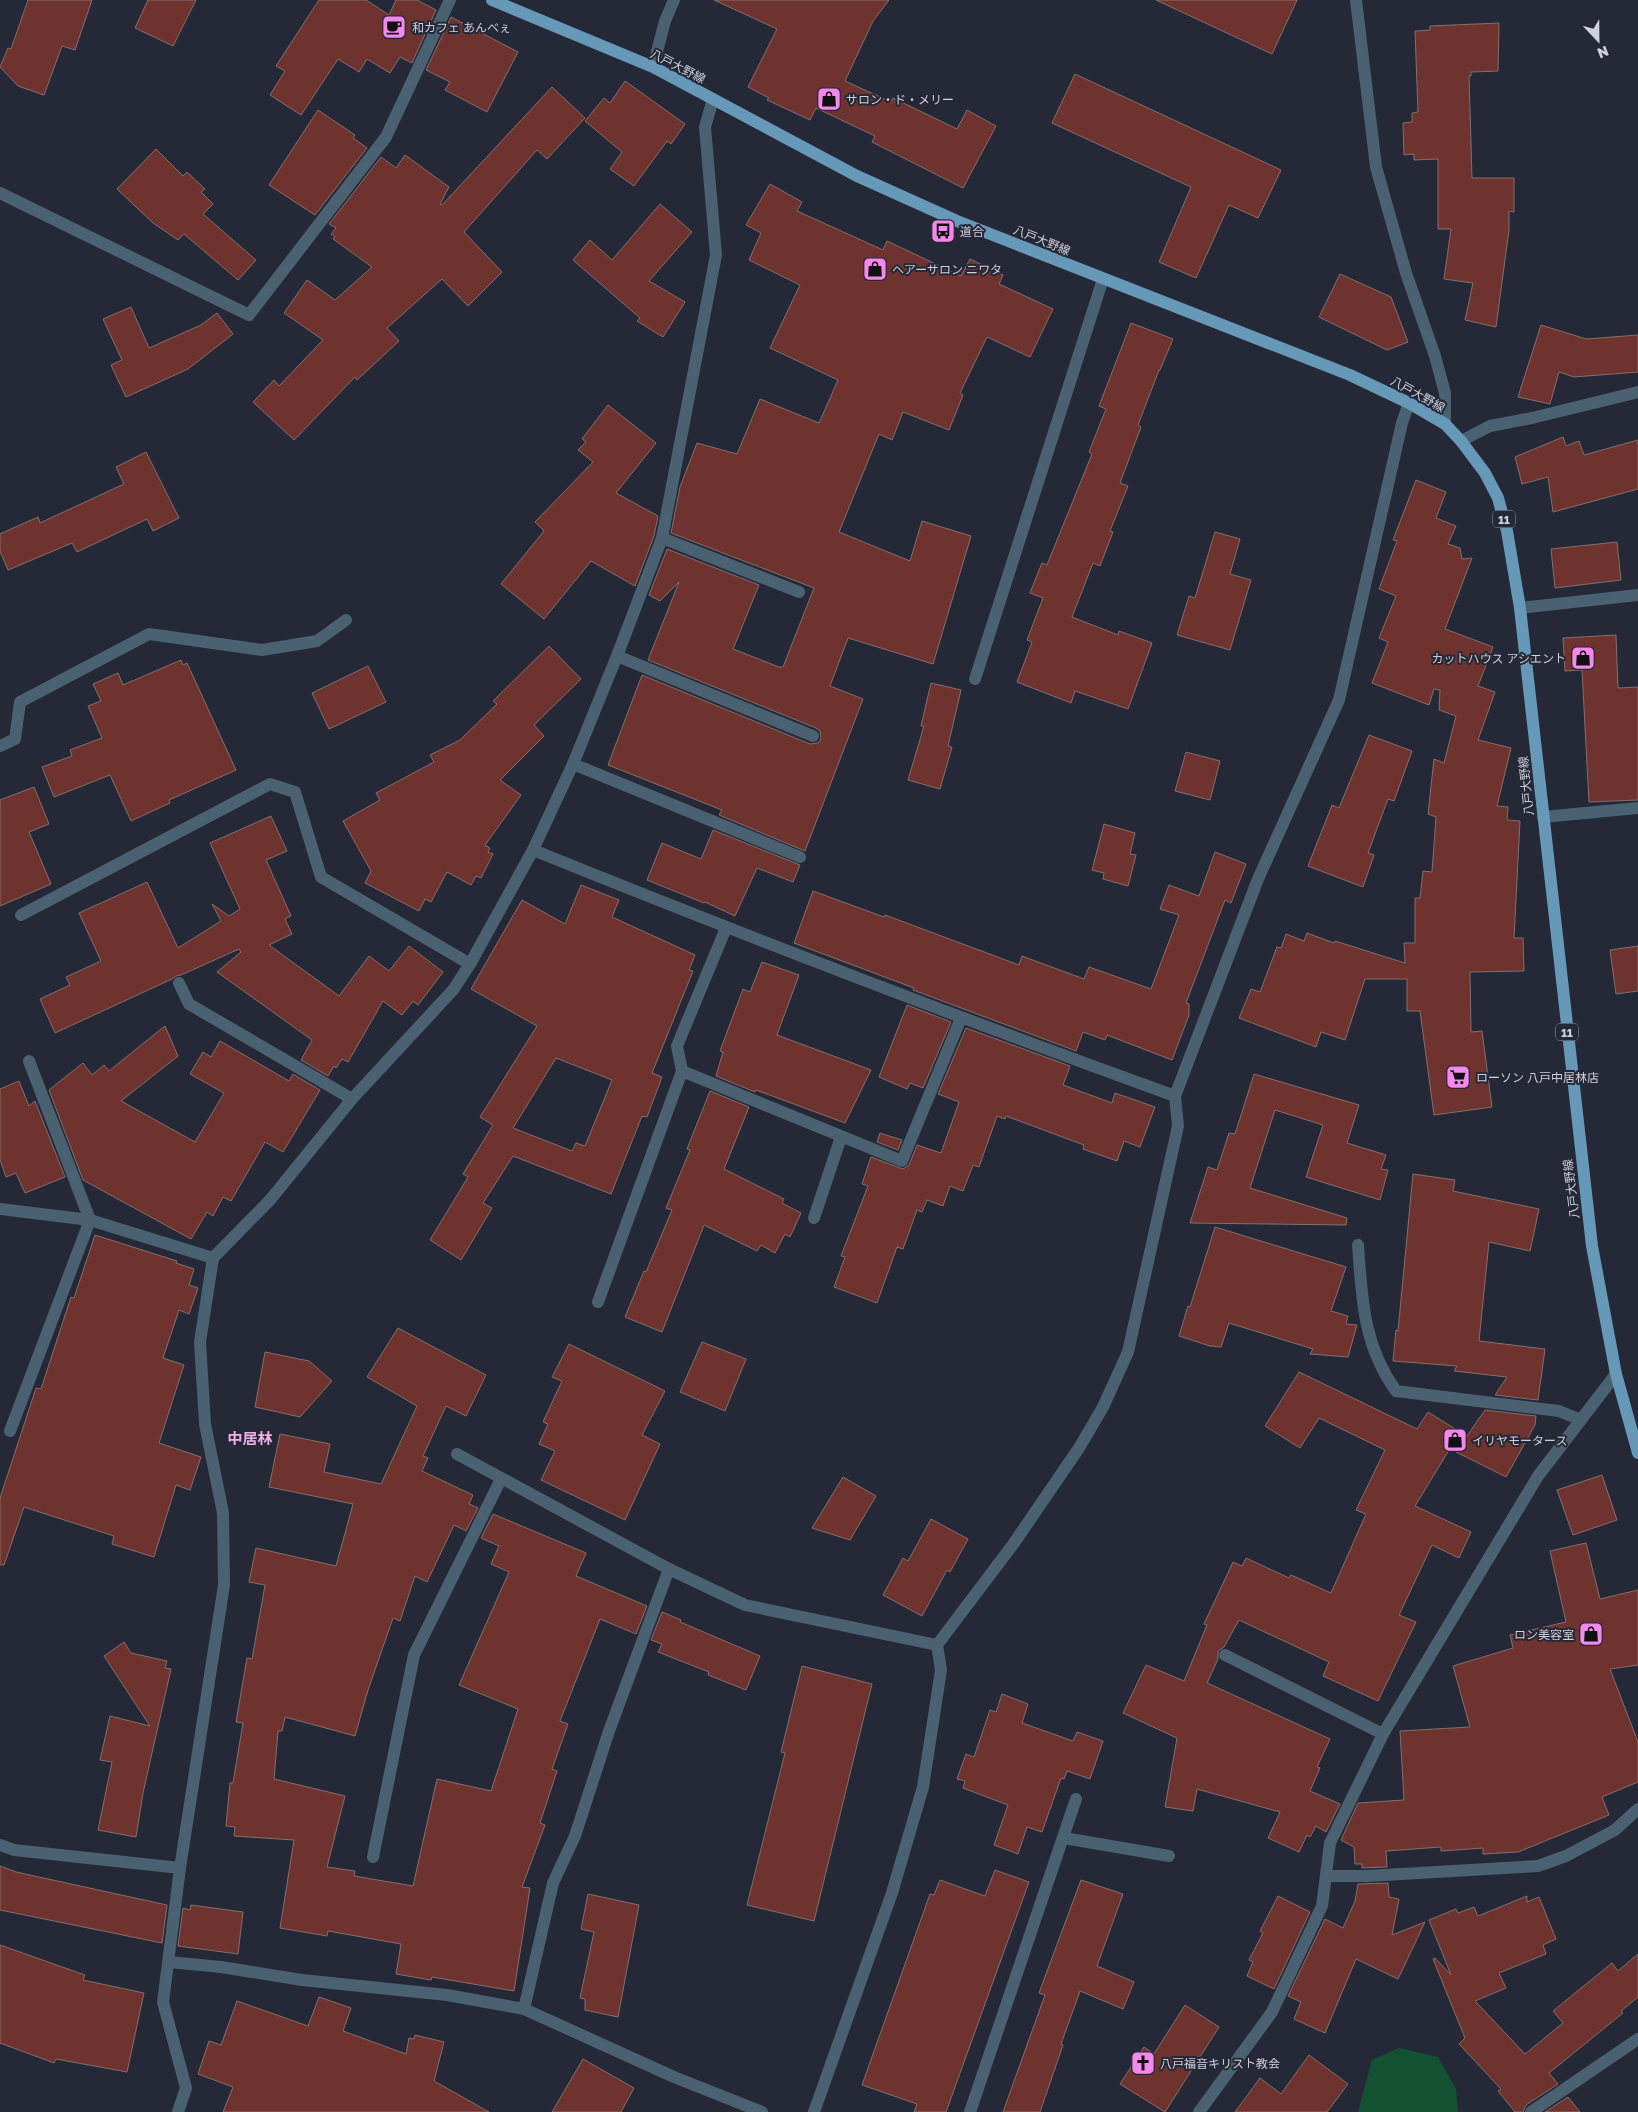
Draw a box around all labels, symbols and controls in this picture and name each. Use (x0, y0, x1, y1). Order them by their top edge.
cafe icon: 和カフェ あんべぇ (381, 14, 407, 40)
north arrow (1573, 15, 1623, 65)
place label: 和カフェ あんべぇ (412, 20, 511, 35)
text: N (1595, 43, 1611, 62)
street label: 八戸大野線 (648, 46, 708, 86)
shop icon: サロン・ド・メリー (816, 86, 842, 112)
place label: サロン・ド・メリー (846, 92, 954, 107)
bus stop icon: 道合 (930, 218, 956, 244)
street label: 八戸大野線 (1011, 222, 1073, 258)
place label: 道合 (960, 224, 984, 239)
shop icon: ヘアーサロン ニワタ (862, 256, 888, 282)
place label: ヘアーサロン ニワタ (892, 262, 1002, 277)
street label: 八戸大野線 (1388, 373, 1448, 415)
road number: 11 (1493, 510, 1515, 528)
shop icon: カットハウス アシエント (1570, 645, 1596, 671)
place label: カットハウス アシエント (1431, 651, 1566, 666)
street label: 八戸大野線 (1515, 755, 1537, 817)
road number: 11 (1556, 1024, 1578, 1040)
supermarket icon: ローソン 八戸中居林店 (1445, 1064, 1471, 1090)
place label: ローソン 八戸中居林店 (1476, 1070, 1599, 1085)
street label: 八戸大野線 (1560, 1158, 1582, 1220)
shop icon: イリヤモータース (1442, 1427, 1468, 1453)
district label: 中居林 (227, 1429, 273, 1447)
place label: イリヤモータース (1472, 1433, 1567, 1448)
shop icon: ロン美容室 (1578, 1621, 1604, 1647)
place label: ロン美容室 (1514, 1627, 1574, 1642)
church icon: 八戸福音キリスト教会 (1130, 2050, 1156, 2076)
place label: 八戸福音キリスト教会 (1160, 2056, 1280, 2071)

